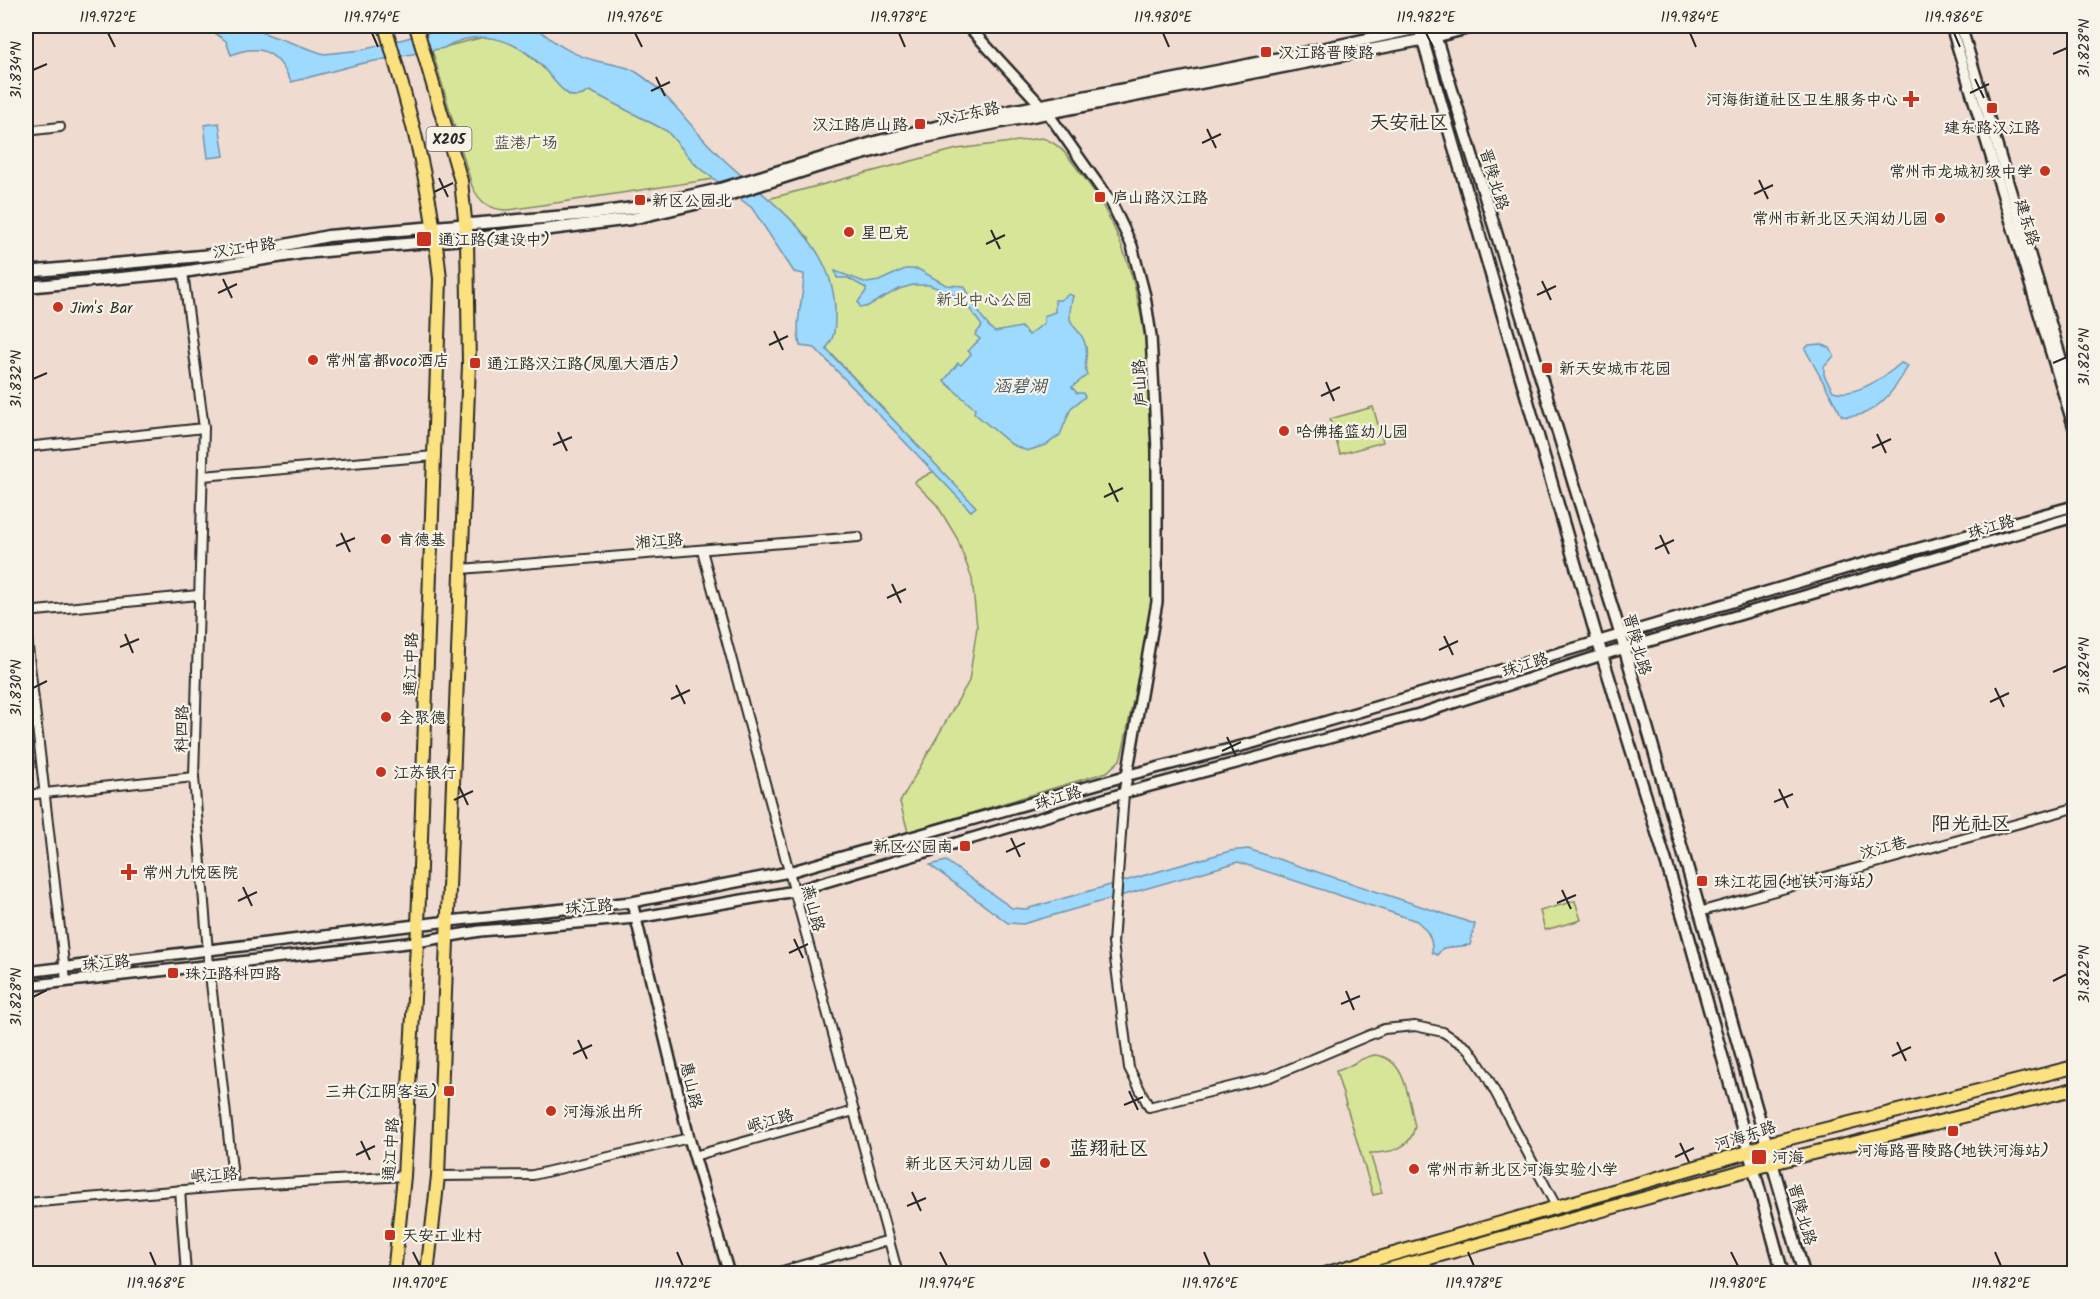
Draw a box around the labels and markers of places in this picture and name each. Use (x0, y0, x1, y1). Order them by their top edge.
place label: 汉江路晋陵路 (1278, 41, 1374, 66)
marker: 汉江路晋陵路 (1259, 45, 1273, 59)
place label: 河海街道社区卫生服务中心 (1706, 88, 1898, 113)
marker: 河海街道社区卫生服务中心 (1902, 90, 1920, 108)
marker: 建东路汉江路 (1985, 101, 1999, 115)
place label: 汉江路庐山路 (812, 113, 908, 138)
place label: 建东路汉江路 (1944, 116, 2040, 141)
marker: 汉江路庐山路 (913, 117, 927, 131)
place label: 常州市龙城初级中学 (1889, 160, 2033, 185)
marker: 常州市龙城初级中学 (2038, 164, 2052, 178)
place label: 庐山路汉江路 (1112, 186, 1208, 211)
place label: 新区公园北 (652, 189, 732, 214)
marker: 庐山路汉江路 (1093, 190, 1107, 204)
marker: 新区公园北 (633, 193, 647, 207)
place label: 常州市新北区天润幼儿园 (1752, 207, 1928, 232)
marker: 常州市新北区天润幼儿园 (1933, 211, 1947, 225)
place label: 星巴克 (861, 221, 909, 246)
marker: 星巴克 (842, 225, 856, 239)
place label: 通江路(建设中) (438, 228, 550, 253)
marker: 通江路(建设中) (415, 230, 433, 248)
place label: Jim's Bar (70, 296, 134, 321)
marker: Jim's Bar (51, 300, 65, 314)
place label: 常州富都voco酒店 (325, 349, 449, 374)
place label: 通江路汉江路(凤凰大酒店) (487, 352, 679, 377)
marker: 常州富都voco酒店 (306, 353, 320, 367)
marker: 通江路汉江路(凤凰大酒店) (468, 356, 482, 370)
place label: 新天安城市花园 (1559, 357, 1671, 382)
marker: 新天安城市花园 (1540, 361, 1554, 375)
place label: 哈佛摇篮幼儿园 (1296, 420, 1408, 445)
marker: 哈佛摇篮幼儿园 (1277, 424, 1291, 438)
place label: 肯德基 (398, 528, 446, 553)
marker: 肯德基 (379, 532, 393, 546)
place label: 全聚德 (398, 706, 446, 731)
marker: 全聚德 (379, 710, 393, 724)
place label: 江苏银行 (393, 761, 457, 786)
marker: 江苏银行 (374, 765, 388, 779)
place label: 新区公园南 (873, 835, 953, 860)
marker: 新区公园南 (958, 839, 972, 853)
place label: 常州九悦医院 (142, 861, 238, 886)
marker: 常州九悦医院 (120, 863, 138, 881)
place label: 珠江花园(地铁河海站) (1714, 870, 1874, 895)
marker: 珠江花园(地铁河海站) (1695, 874, 1709, 888)
place label: 珠江路科四路 (185, 962, 281, 987)
marker: 珠江路科四路 (166, 966, 180, 980)
place label: 三井(江阴客运) (325, 1080, 437, 1105)
marker: 三井(江阴客运) (442, 1084, 456, 1098)
place label: 河海派出所 (563, 1100, 643, 1125)
marker: 河海派出所 (544, 1104, 558, 1118)
marker: 河海路晋陵路(地铁河海站) (1946, 1124, 1960, 1138)
place label: 河海路晋陵路(地铁河海站) (1857, 1139, 2049, 1164)
place label: 河海 (1772, 1146, 1804, 1171)
marker: 河海 (1750, 1148, 1768, 1166)
place label: 新北区天河幼儿园 (905, 1152, 1033, 1177)
marker: 新北区天河幼儿园 (1038, 1156, 1052, 1170)
place label: 常州市新北区河海实验小学 (1426, 1158, 1618, 1183)
marker: 常州市新北区河海实验小学 (1407, 1162, 1421, 1176)
place label: 天安工业村 (402, 1224, 482, 1249)
marker: 天安工业村 (383, 1228, 397, 1242)

